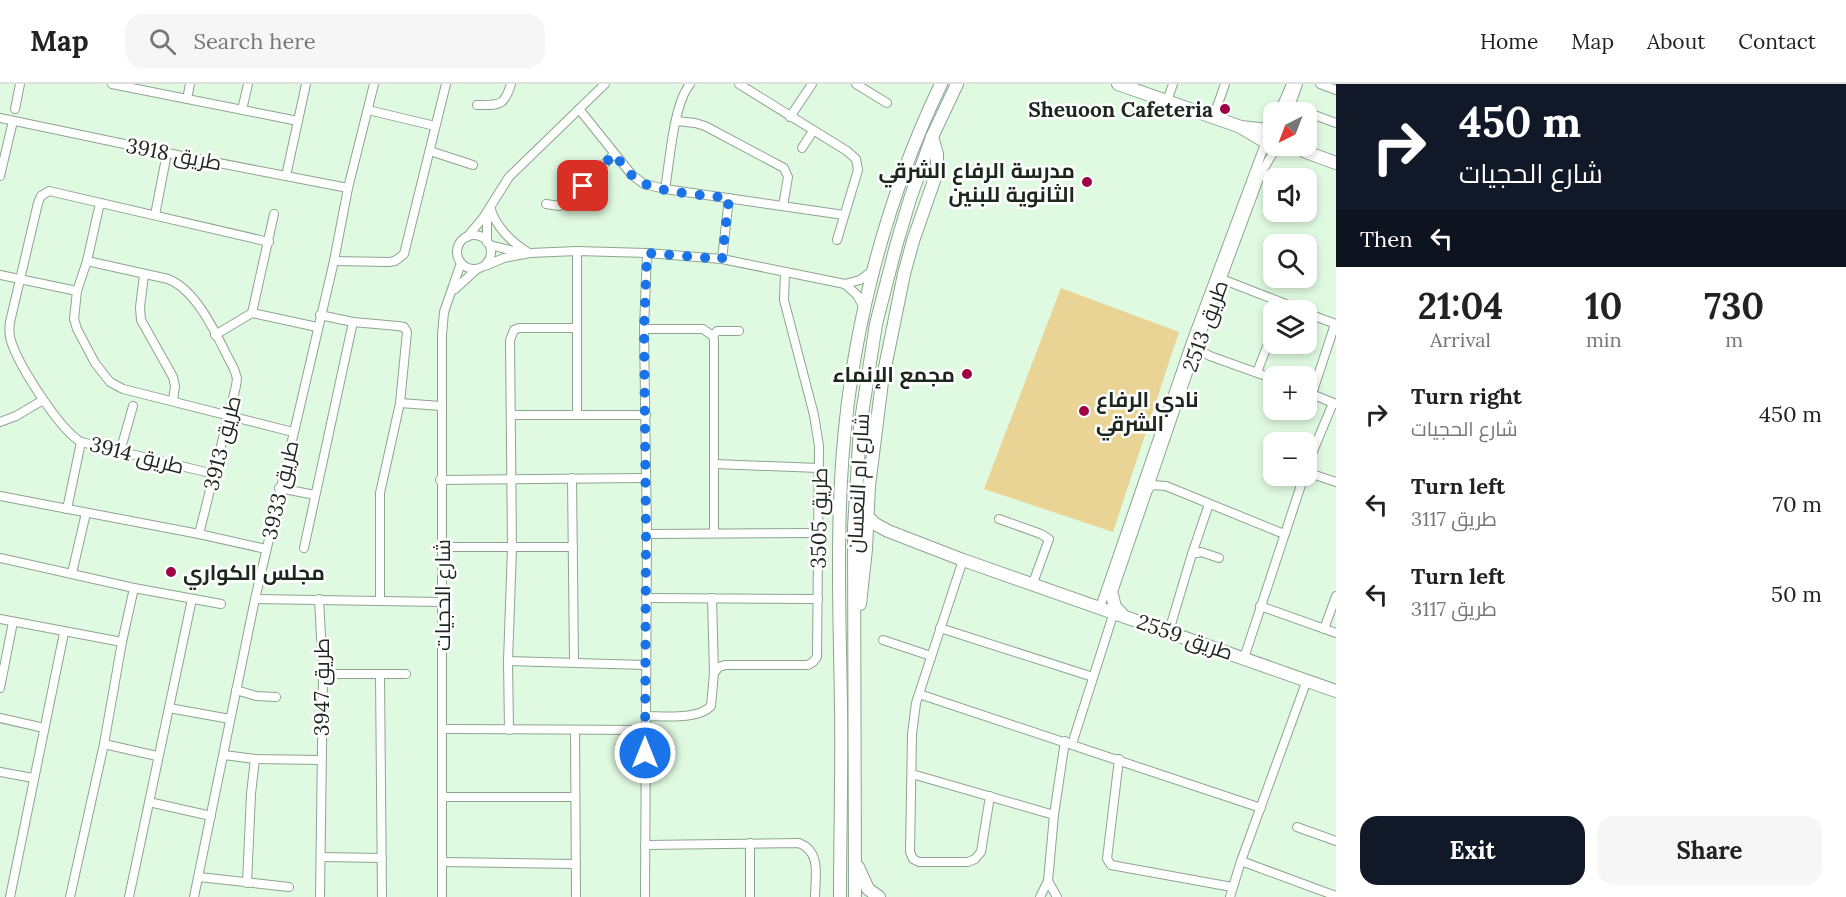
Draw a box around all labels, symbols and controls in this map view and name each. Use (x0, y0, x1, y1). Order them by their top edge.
search box (125, 14, 545, 68)
text: Map (30, 23, 89, 59)
icon: search (146, 25, 179, 58)
text: Search here (194, 27, 316, 55)
text: Home (1480, 28, 1538, 55)
text: Map (1571, 28, 1614, 55)
text: About (1647, 28, 1705, 55)
text: Contact (1738, 28, 1816, 55)
text: 450 m (1459, 95, 1581, 149)
place label: Sheuoon Cafeteria (1028, 96, 1213, 123)
marker: Sheuoon Cafeteria (1218, 102, 1232, 116)
north arrow (1263, 102, 1317, 156)
map controls (1263, 102, 1317, 486)
icon: right (1360, 108, 1438, 186)
street label: طريق 3918 (124, 132, 224, 176)
text: شارع الحجيات (1459, 156, 1603, 190)
place label: مدرسة الرفاع الشرقي الثانوية للبنين (878, 157, 1075, 208)
pin (557, 160, 608, 211)
button: sound (1263, 168, 1317, 222)
icon: arrive (566, 169, 599, 202)
marker: مدرسة الرفاع الشرقي الثانوية للبنين (1080, 175, 1094, 189)
icon: left (1425, 222, 1458, 255)
text: Then (1360, 225, 1413, 253)
button: search (1263, 234, 1317, 288)
street label: طريق 2513 (1176, 276, 1234, 376)
text: 21:04 (1418, 283, 1503, 329)
text: 10 (1585, 283, 1622, 329)
text: 730 (1704, 283, 1764, 329)
button: layers (1263, 300, 1317, 354)
text: Arrival (1430, 327, 1491, 352)
text: min (1586, 327, 1622, 352)
text: m (1725, 327, 1743, 352)
place label: مجمع الإنماء (832, 361, 955, 389)
button: + (1263, 366, 1317, 420)
marker: مجمع الإنماء (960, 367, 974, 381)
text: Turn right (1411, 382, 1522, 410)
place label: نادي الرفاع الشرقي (1096, 386, 1199, 441)
street label: طريق 3913 (197, 393, 247, 493)
icon: right (1360, 398, 1393, 431)
text: 450 m (1759, 400, 1822, 428)
marker: نادي الرفاع الشرقي (1077, 404, 1091, 418)
street label: شارع ام النعسان (841, 413, 876, 554)
text: شارع الحجيات (1411, 416, 1518, 441)
street label: طريق 3914 (87, 430, 187, 480)
button: − (1263, 432, 1317, 486)
street label: طريق 3933 (256, 438, 304, 542)
street label: طريق 3505 (805, 467, 833, 569)
text: Turn left (1411, 472, 1505, 500)
icon: left (1360, 488, 1393, 521)
text: 70 m (1773, 490, 1822, 518)
text: طريق 3117 (1411, 506, 1497, 531)
street label: شارع الحجيات (429, 539, 457, 651)
place label: مجلس الكواري (183, 559, 325, 590)
text: Turn left (1411, 562, 1505, 590)
marker: مجلس الكواري (164, 565, 178, 579)
icon: left (1360, 578, 1393, 611)
text: 50 m (1771, 580, 1822, 608)
text: طريق 3117 (1411, 596, 1497, 621)
street label: طريق 2559 (1133, 608, 1237, 666)
street label: طريق 3947 (308, 638, 335, 736)
position arrow (613, 721, 677, 785)
button: Exit (1360, 816, 1585, 885)
button: Share (1597, 816, 1822, 885)

